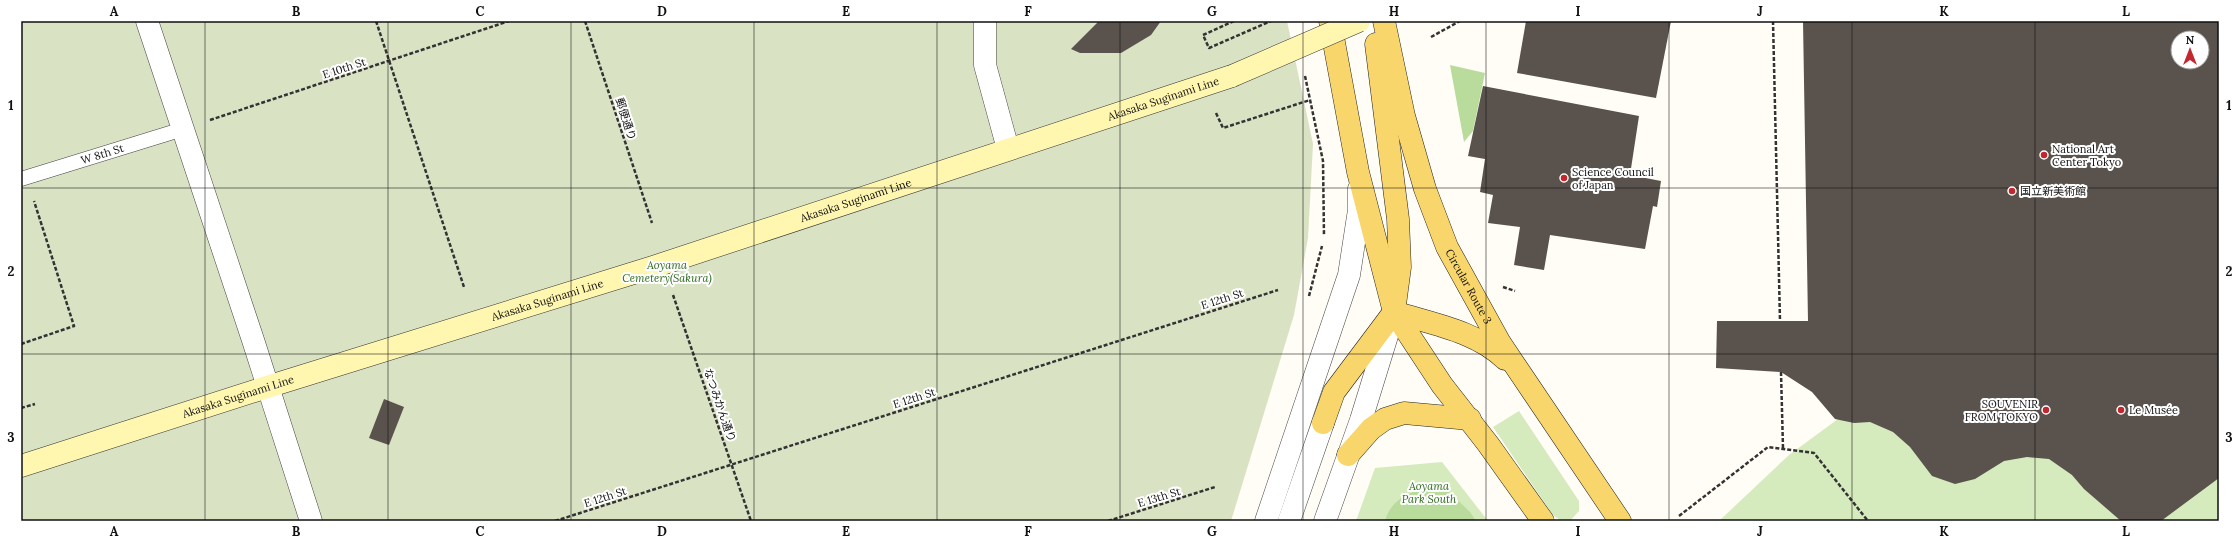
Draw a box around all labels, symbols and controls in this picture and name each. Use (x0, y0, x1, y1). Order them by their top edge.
text: A (110, 3, 119, 20)
text: B (292, 3, 301, 20)
text: C (476, 3, 485, 20)
text: D (657, 3, 667, 20)
text: E (842, 3, 850, 20)
text: F (1024, 3, 1032, 20)
text: G (1207, 3, 1217, 20)
text: H (1389, 3, 1399, 20)
text: I (1575, 3, 1581, 20)
text: J (1757, 3, 1763, 20)
text: K (1939, 3, 1949, 20)
text: L (2122, 3, 2130, 20)
north arrow (2170, 30, 2210, 70)
text: N (2186, 33, 2195, 47)
street label: E 10th St (321, 54, 368, 82)
street label: Akasaka Suginami Line (1105, 74, 1221, 124)
street label: 郵便通り (613, 96, 639, 142)
text: 1 (8, 97, 14, 114)
text: 1 (2226, 97, 2232, 114)
street label: W 8th St (79, 140, 126, 167)
place label: National Art Center Tokyo (2052, 142, 2121, 169)
marker: National Art Center Tokyo (2039, 150, 2049, 160)
place label: Science Council of Japan (1572, 165, 1654, 192)
marker: Science Council of Japan (1559, 173, 1569, 183)
street label: Akasaka Suginami Line (797, 175, 913, 225)
place label: 国立新美術館 (2020, 184, 2086, 198)
marker: 国立新美術館 (2007, 186, 2017, 196)
street label: Circular Route 3 (1442, 246, 1495, 326)
park label: Aoyama Cemetery(Sakura) (622, 258, 712, 286)
text: 2 (8, 263, 15, 280)
text: 2 (2226, 263, 2233, 280)
street label: Akasaka Suginami Line (489, 276, 605, 324)
street label: E 12th St (1199, 285, 1246, 312)
street label: なつみかん通り (701, 366, 739, 444)
street label: Akasaka Suginami Line (180, 372, 296, 421)
street label: E 12th St (891, 384, 938, 411)
place label: SOUVENIR FROM TOKYO (1965, 397, 2038, 424)
place label: Le Musée (2129, 403, 2178, 417)
marker: SOUVENIR FROM TOKYO (2041, 405, 2051, 415)
marker: Le Musée (2116, 405, 2126, 415)
text: 3 (7, 429, 15, 446)
text: 3 (2225, 429, 2233, 446)
park label: Aoyama Park South (1402, 479, 1457, 506)
street label: E 12th St (582, 483, 629, 510)
street label: E 13th St (1136, 484, 1183, 510)
text: A (110, 523, 119, 540)
text: B (292, 523, 301, 540)
text: C (476, 523, 485, 540)
text: D (657, 523, 667, 540)
text: E (842, 523, 850, 540)
text: F (1024, 523, 1032, 540)
text: G (1207, 523, 1217, 540)
text: H (1389, 523, 1399, 540)
text: I (1575, 523, 1581, 540)
text: J (1757, 523, 1763, 540)
text: K (1939, 523, 1949, 540)
text: L (2122, 523, 2130, 540)

